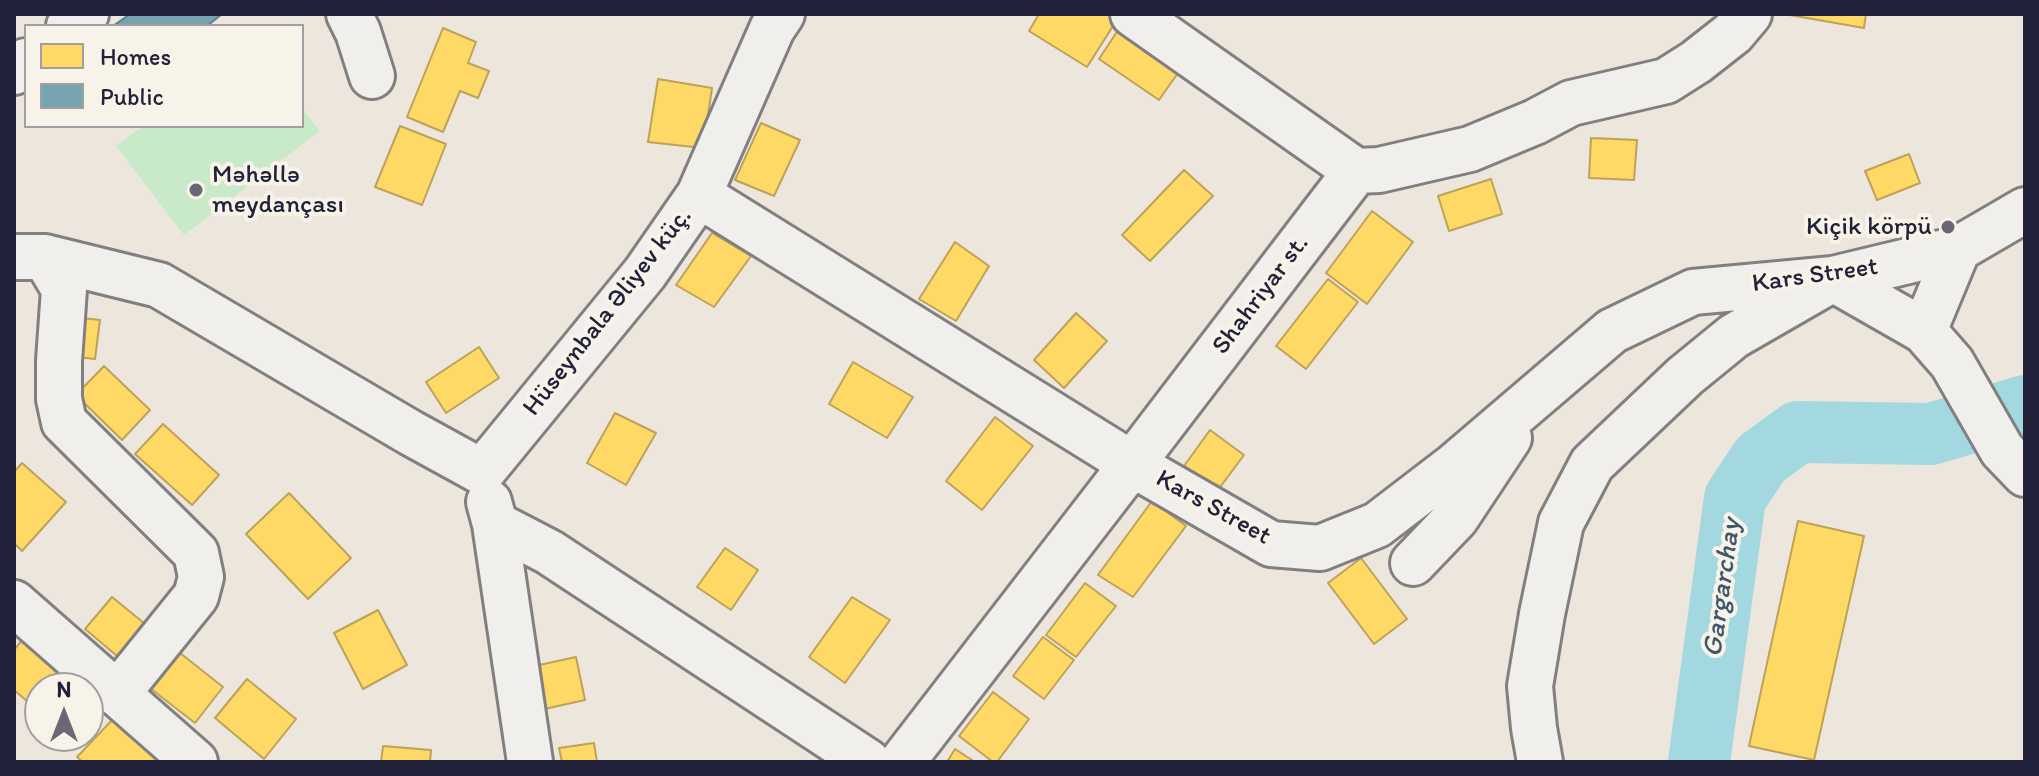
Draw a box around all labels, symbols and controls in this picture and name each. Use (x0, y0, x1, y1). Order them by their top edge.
legend (24, 24, 304, 128)
text: Homes (100, 42, 171, 71)
text: Public (100, 82, 164, 111)
place label: Məhəllə meydançası (212, 159, 344, 220)
marker: Məhəllə meydançası (187, 181, 205, 199)
street label: Hüseynbala Əliyev küç. (517, 202, 699, 422)
place label: Kiçik körpü (1806, 211, 1932, 243)
marker: Kiçik körpü (1939, 218, 1957, 236)
street label: Shahriyar st. (1206, 229, 1316, 361)
street label: Kars Street (1750, 252, 1880, 300)
street label: Kars Street (1150, 464, 1276, 552)
water label: Gargarchay (1697, 517, 1749, 659)
north arrow (24, 672, 104, 752)
text: N (57, 676, 71, 703)

